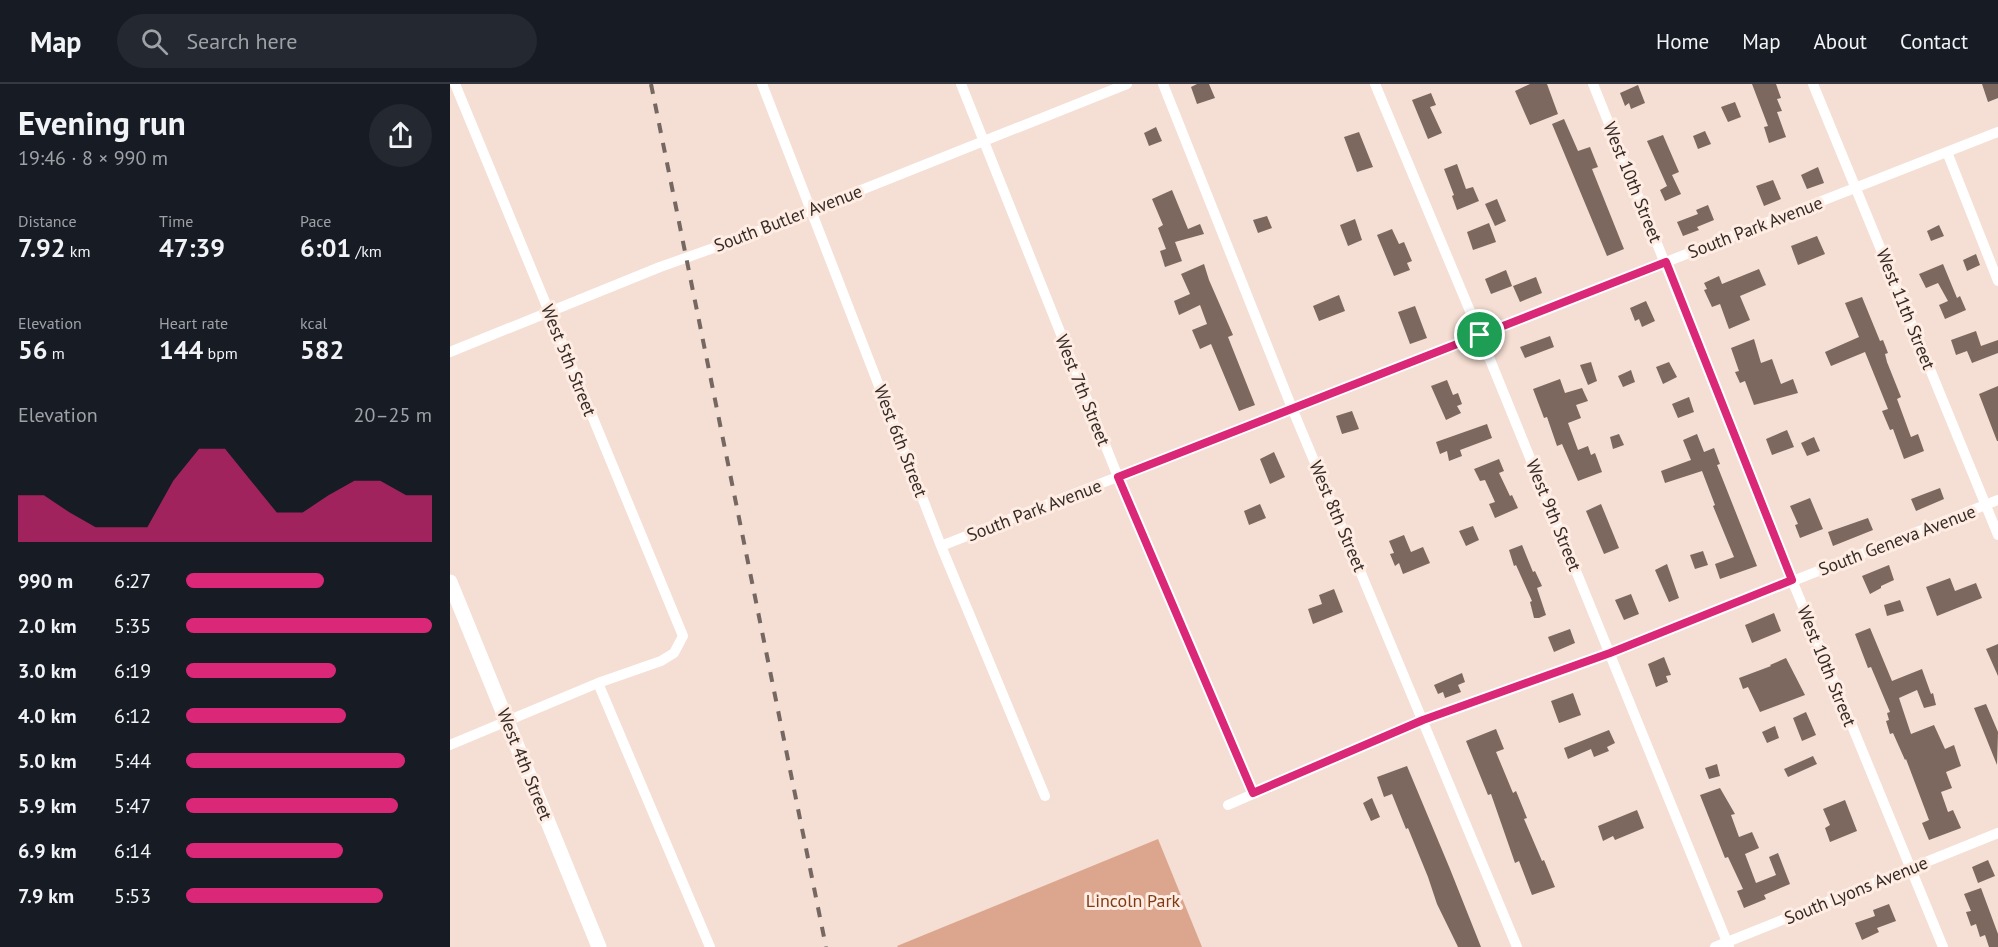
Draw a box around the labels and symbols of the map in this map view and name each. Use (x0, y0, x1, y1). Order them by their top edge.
street label: West 10th Street (1598, 118, 1668, 246)
street label: South Butler Avenue (711, 179, 865, 257)
street label: South Park Avenue (1684, 191, 1826, 263)
street label: West 11th Street (1871, 245, 1941, 373)
street label: West 5th Street (536, 301, 602, 419)
pin (1454, 309, 1505, 360)
street label: West 7th Street (1050, 331, 1116, 449)
street label: West 6th Street (869, 382, 933, 500)
street label: West 9th Street (1521, 456, 1587, 574)
street label: West 8th Street (1304, 457, 1372, 575)
street label: South Park Avenue (963, 474, 1105, 546)
street label: South Geneva Avenue (1815, 499, 1979, 581)
street label: West 10th Street (1792, 602, 1862, 730)
street label: West 4th Street (492, 705, 558, 823)
street label: South Lyons Avenue (1781, 851, 1931, 929)
park label: Lincoln Park (1086, 889, 1181, 912)

